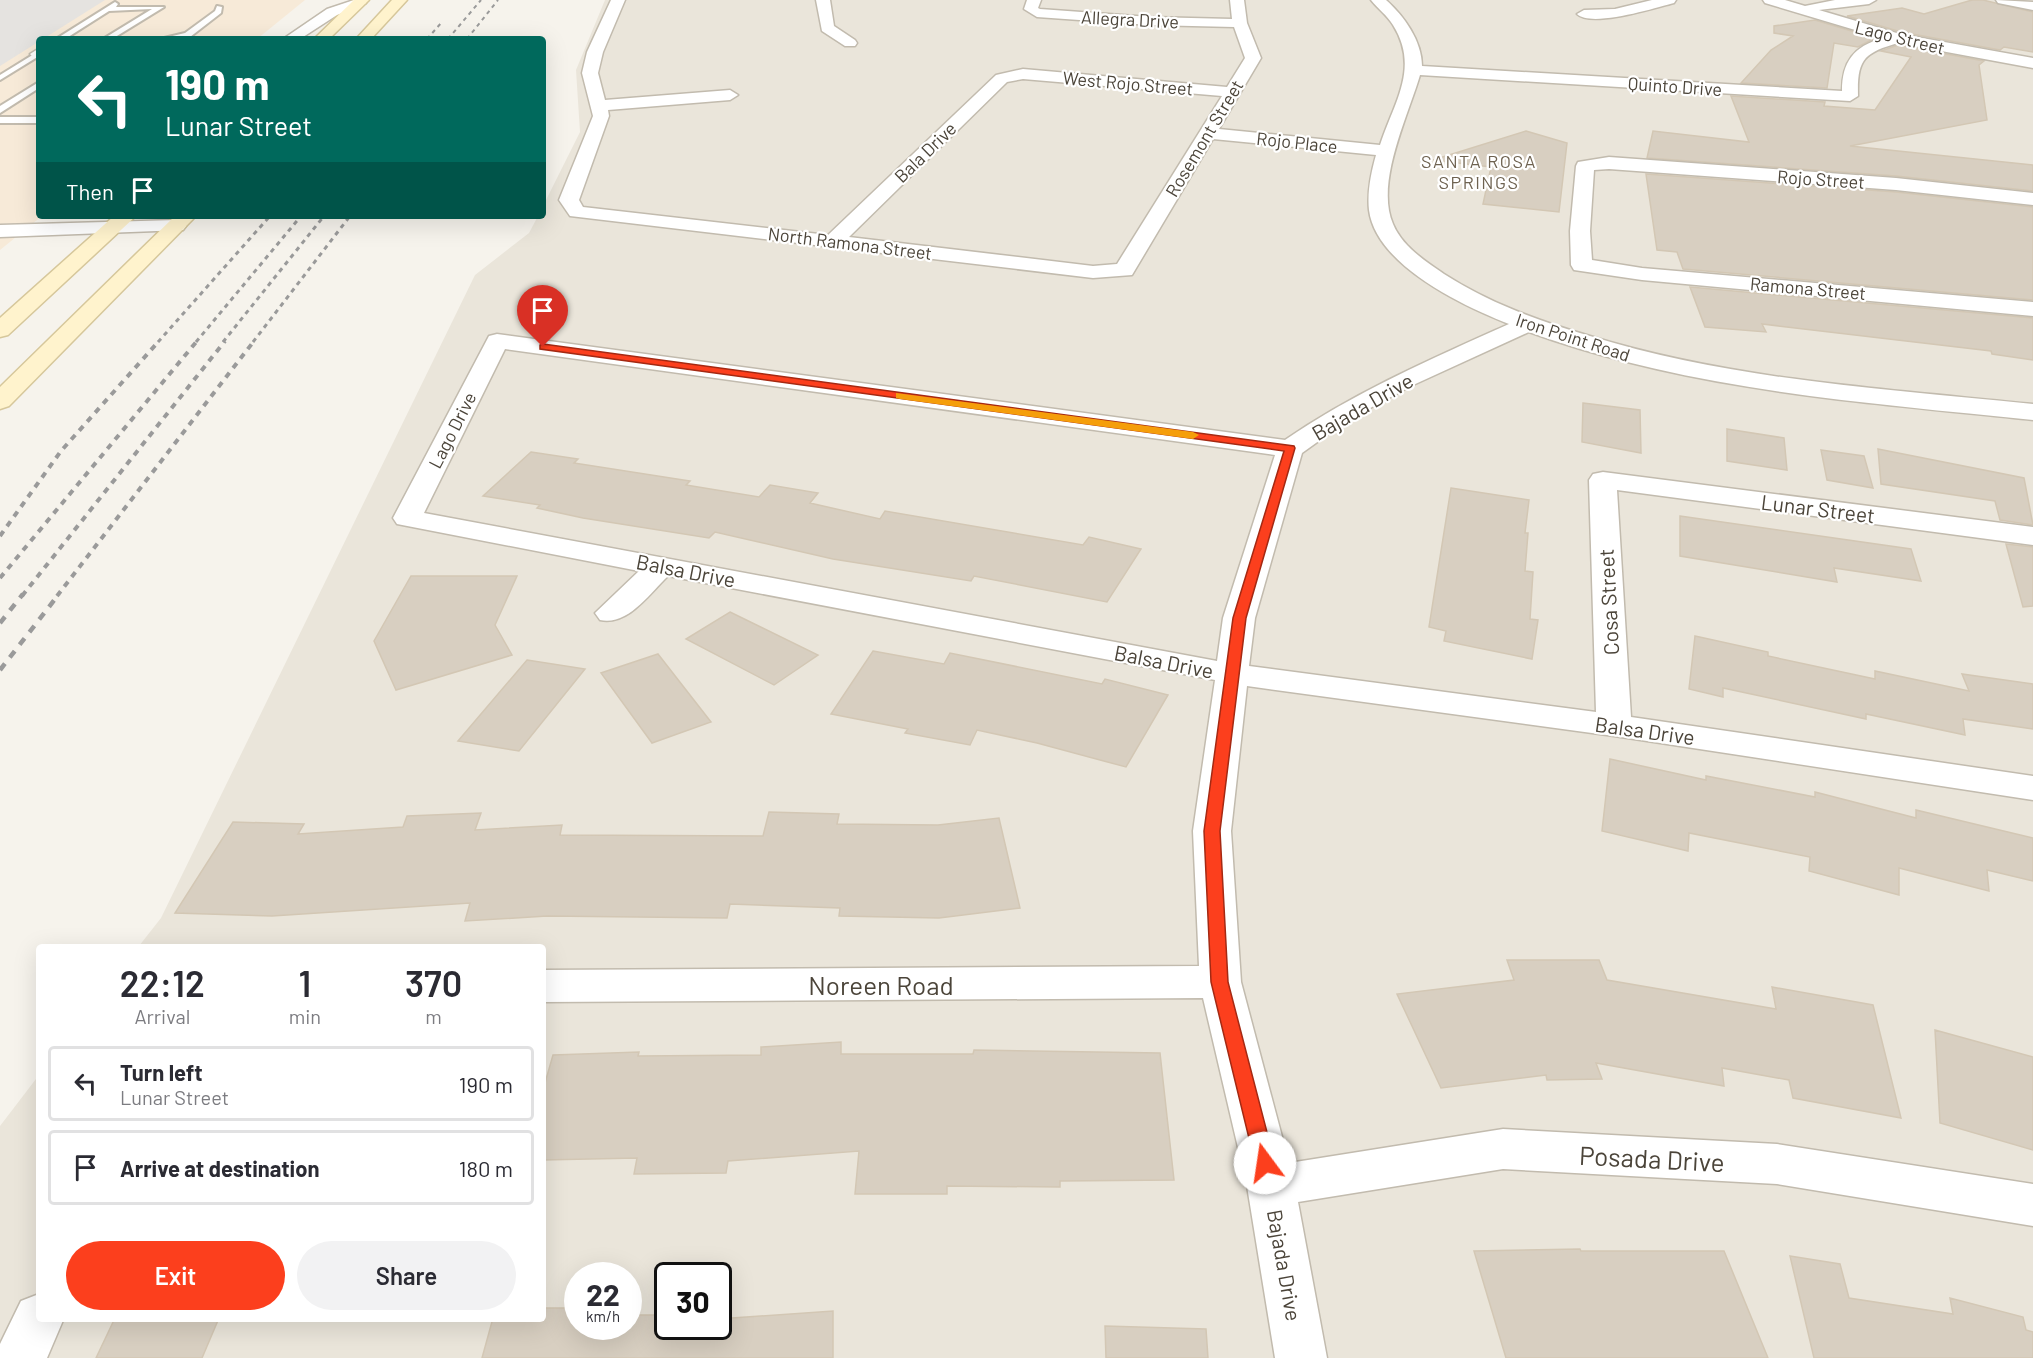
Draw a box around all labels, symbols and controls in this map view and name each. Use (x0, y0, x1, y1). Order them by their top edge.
street label: Allegra Drive (1081, 5, 1179, 33)
street label: Lago Street (1853, 15, 1947, 59)
text: 190 m (165, 58, 270, 108)
icon: left (66, 60, 144, 138)
street label: West Rojo Street (1062, 66, 1194, 100)
street label: Quinto Drive (1627, 72, 1723, 100)
street label: Rosemont Street (1160, 76, 1248, 200)
text: Lunar Street (165, 109, 312, 141)
street label: Bala Drive (890, 117, 960, 187)
street label: Rojo Place (1255, 127, 1339, 157)
district label: SANTA ROSA SPRINGS (1421, 150, 1537, 193)
street label: Rojo Street (1776, 165, 1866, 193)
icon: arrive (126, 174, 159, 207)
text: Then (66, 178, 114, 204)
street label: North Ramona Street (767, 222, 933, 264)
street label: Ramona Street (1749, 272, 1867, 304)
pin (517, 285, 568, 347)
icon: arrive (526, 294, 559, 327)
street label: Iron Point Road (1513, 308, 1633, 366)
street label: Bajada Drive (1307, 367, 1417, 445)
street label: Lago Drive (423, 388, 481, 472)
street label: Lunar Street (1760, 489, 1876, 527)
street label: Balsa Drive (634, 548, 738, 592)
street label: Cosa Street (1593, 548, 1623, 656)
street label: Balsa Drive (1112, 639, 1216, 683)
street label: Balsa Drive (1594, 711, 1696, 749)
text: 22:12 (120, 961, 205, 1004)
text: 1 (299, 961, 311, 1004)
text: 370 (405, 961, 462, 1004)
street label: Noreen Road (808, 969, 954, 1000)
text: Arrival (134, 1004, 190, 1028)
text: min (289, 1004, 321, 1028)
text: m (425, 1004, 442, 1028)
text: Turn left (120, 1059, 203, 1085)
icon: left (69, 1067, 102, 1100)
text: 190 m (459, 1071, 513, 1097)
text: Lunar Street (120, 1085, 229, 1109)
position arrow (1233, 1131, 1297, 1195)
street label: Posada Drive (1579, 1139, 1725, 1177)
icon: arrive (69, 1151, 102, 1184)
text: Arrive at destination (120, 1155, 319, 1181)
text: 180 m (459, 1155, 513, 1181)
street label: Bajada Drive (1263, 1207, 1307, 1323)
button: Exit (66, 1241, 285, 1310)
button: Share (297, 1241, 516, 1310)
speed limit sign: 30 (654, 1262, 732, 1340)
text: 22 (586, 1276, 620, 1312)
text: km/h (586, 1307, 620, 1325)

